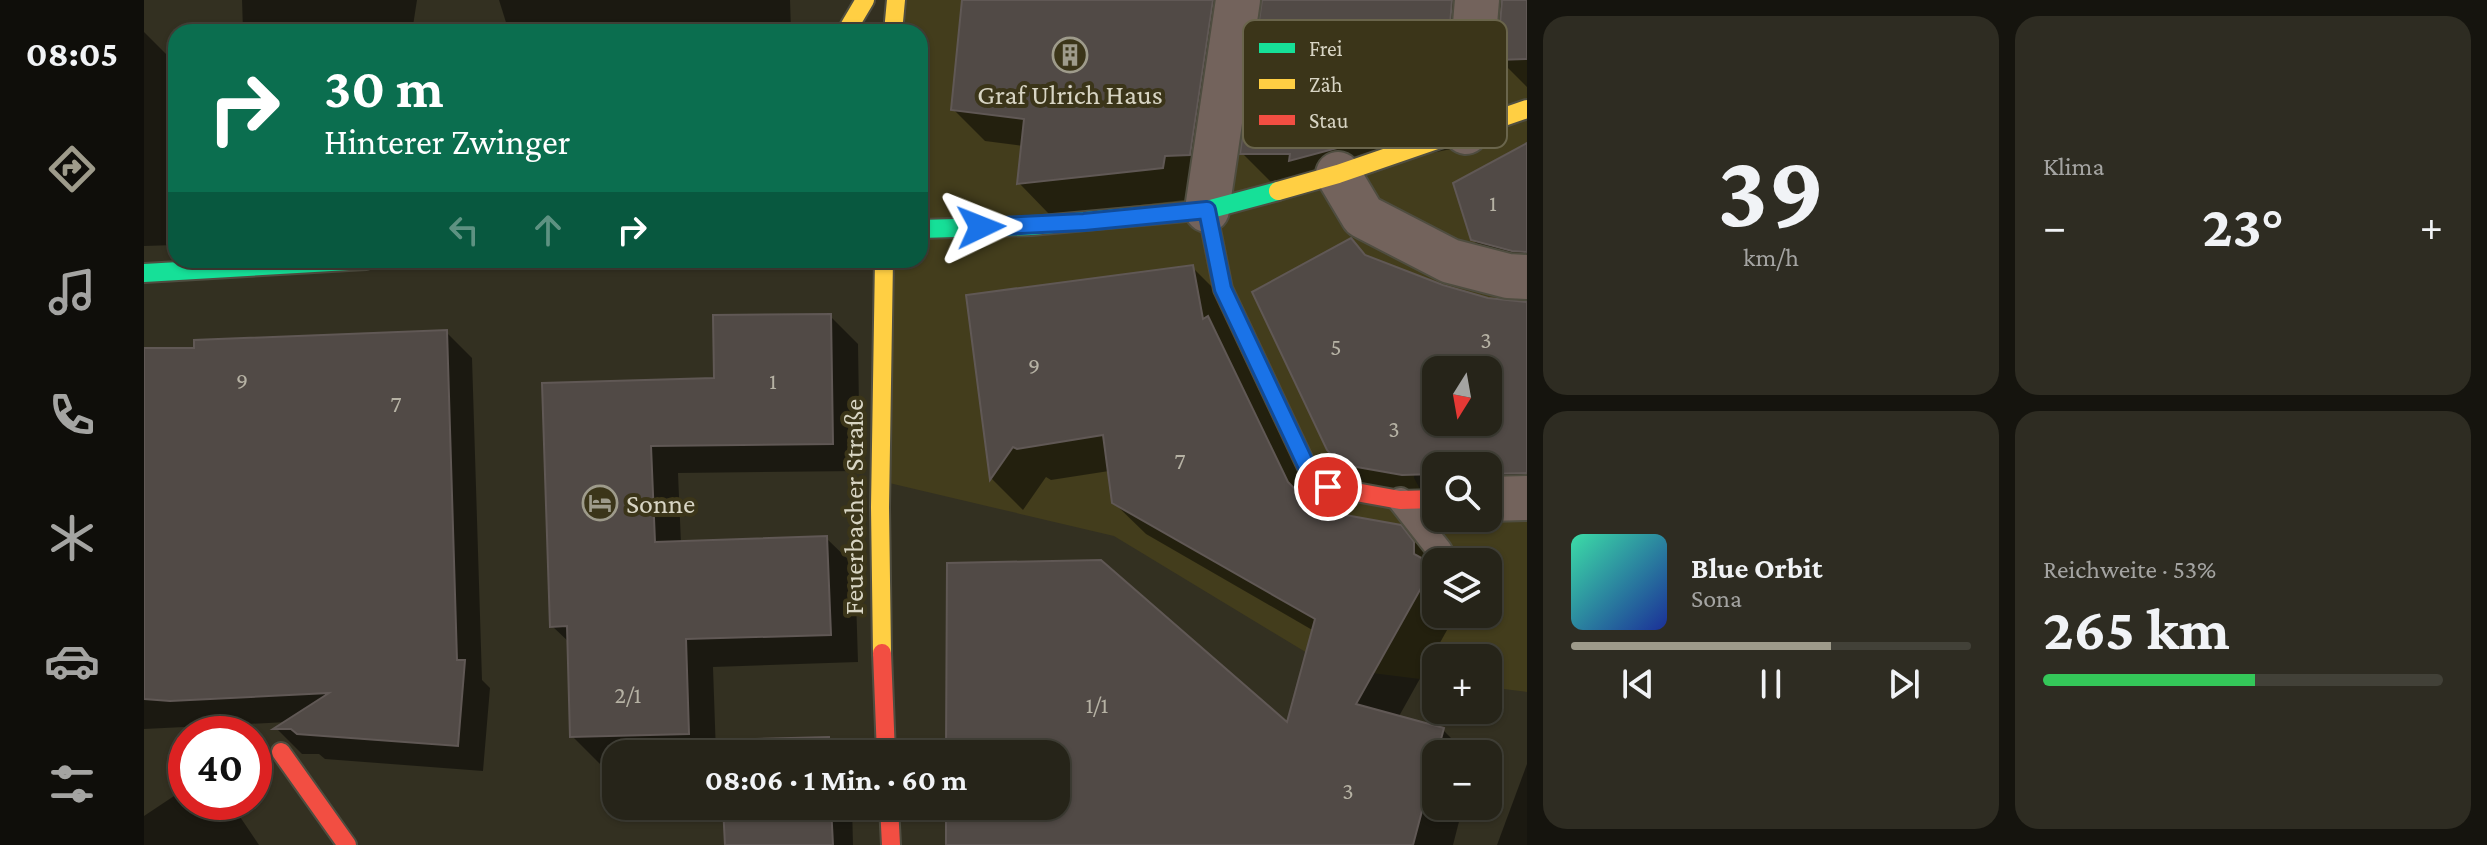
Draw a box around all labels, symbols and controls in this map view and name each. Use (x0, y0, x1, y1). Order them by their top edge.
legend (1243, 20, 1507, 148)
text: 08:05 (26, 34, 118, 74)
building icon: Graf Ulrich Haus (1051, 36, 1089, 74)
text: Frei (1309, 36, 1343, 61)
icon: right (192, 56, 296, 160)
text: 30 m (324, 57, 444, 119)
text: Zäh (1309, 72, 1343, 97)
place label: Graf Ulrich Haus (977, 79, 1163, 110)
text: Stau (1309, 108, 1349, 133)
text: Hinterer Zwinger (324, 122, 571, 162)
text: 39 (1717, 133, 1825, 248)
icon: directions (44, 141, 100, 197)
text: Klima (2043, 152, 2105, 181)
position arrow (939, 185, 1023, 269)
house number: 1 (1489, 189, 1497, 216)
text: 23° (2202, 192, 2284, 259)
text: − (2043, 202, 2066, 250)
text: + (2420, 202, 2443, 250)
icon: left (442, 208, 486, 252)
icon: ahead (526, 208, 570, 252)
icon: right (610, 208, 654, 252)
text: km/h (1743, 243, 1799, 272)
icon: music (44, 264, 100, 320)
house number: 3 (1480, 326, 1492, 353)
house number: 5 (1330, 333, 1342, 360)
house number: 9 (1028, 352, 1040, 379)
north arrow (1422, 356, 1502, 436)
map controls (1422, 356, 1502, 820)
house number: 9 (236, 367, 248, 394)
house number: 1 (769, 367, 777, 394)
icon: phone (44, 387, 100, 443)
house number: 7 (390, 390, 402, 417)
street label: Feuerbacher Straße (838, 399, 869, 615)
house number: 3 (1388, 415, 1400, 442)
house number: 7 (1174, 447, 1186, 474)
button: search (1422, 452, 1502, 532)
pin (1294, 453, 1362, 521)
icon: arrive (1306, 465, 1350, 509)
hotel icon: Sonne (581, 484, 619, 522)
place label: Sonne (626, 488, 695, 519)
icon: climate (44, 510, 100, 566)
button: layers (1422, 548, 1502, 628)
text: Blue Orbit (1691, 551, 1822, 584)
text: Reichweite · 53% (2043, 555, 2216, 584)
text: Sona (1691, 584, 1742, 613)
text: 265 km (2043, 595, 2230, 662)
icon: car (44, 633, 100, 689)
button: + (1422, 644, 1502, 724)
icon: previous (1616, 662, 1660, 706)
icon: pause (1749, 662, 1793, 706)
icon: next (1882, 662, 1926, 706)
house number: 2/1 (615, 681, 641, 708)
house number: 1/1 (1086, 691, 1109, 718)
speed limit sign: 40 (168, 716, 272, 820)
button: − (1422, 740, 1502, 820)
icon: filters (44, 756, 100, 812)
text: 08:06 · 1 Min. · 60 m (705, 763, 967, 796)
house number: 3 (1342, 777, 1354, 804)

